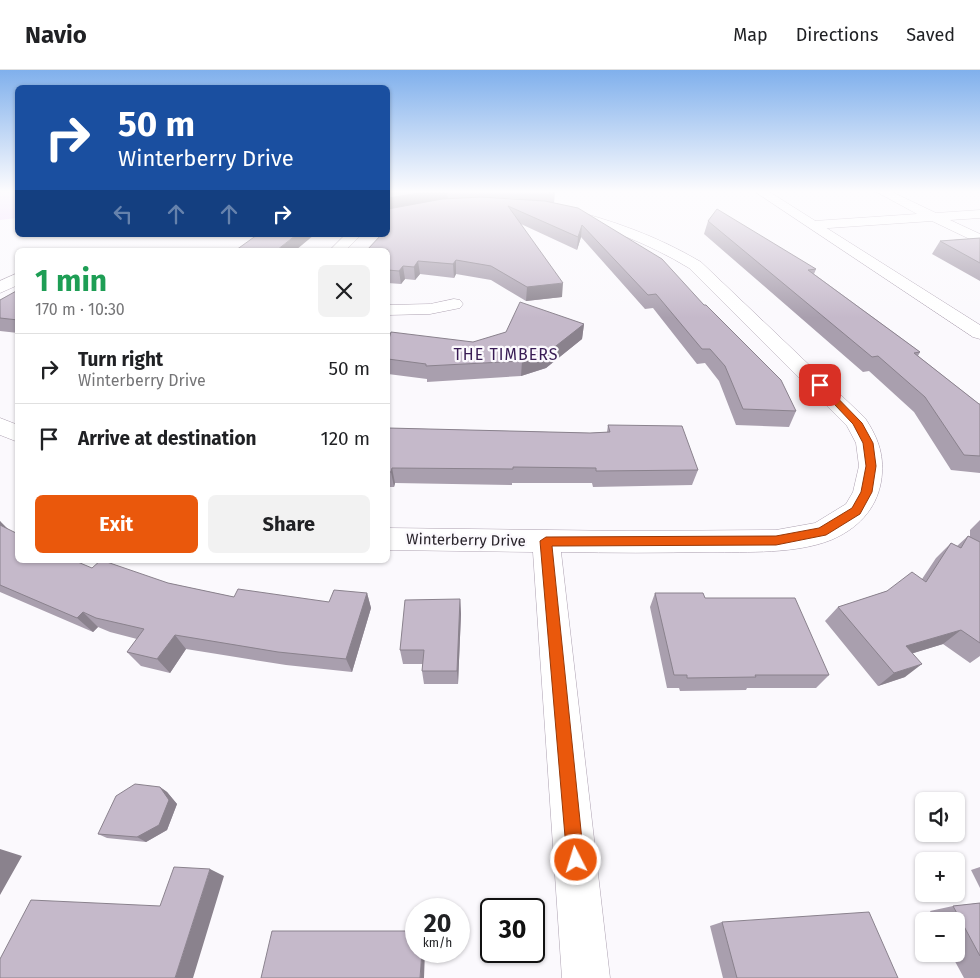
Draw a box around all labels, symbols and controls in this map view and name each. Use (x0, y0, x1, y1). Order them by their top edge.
text: Navio (25, 21, 87, 49)
text: Map (733, 24, 768, 46)
text: Directions (796, 24, 878, 46)
text: Saved (906, 24, 955, 46)
text: 50 m (118, 103, 195, 145)
icon: right (35, 105, 100, 170)
text: Winterberry Drive (118, 145, 294, 172)
icon: left (109, 200, 137, 228)
icon: ahead (162, 200, 190, 228)
icon: ahead (215, 200, 243, 228)
icon: right (268, 200, 296, 228)
text: 1 min (35, 263, 107, 299)
button: close (318, 265, 370, 317)
text: 170 m · 10:30 (35, 300, 125, 319)
district label: THE TIMBERS (454, 345, 558, 364)
text: Turn right (78, 348, 163, 371)
icon: right (35, 355, 63, 383)
text: 50 m (329, 357, 370, 380)
pin (799, 364, 841, 406)
text: Winterberry Drive (78, 371, 206, 390)
icon: arrive (806, 371, 834, 399)
icon: arrive (35, 425, 63, 453)
text: Arrive at destination (78, 427, 257, 450)
text: 120 m (320, 427, 370, 450)
button: Exit (35, 495, 198, 553)
button: Share (208, 495, 370, 553)
street label: Winterberry Drive (406, 530, 526, 550)
map controls (915, 792, 965, 962)
button: sound (915, 792, 965, 842)
position arrow (549, 833, 601, 885)
button: + (915, 852, 965, 902)
speed limit sign: 30 (480, 898, 545, 963)
text: 20 (424, 909, 451, 939)
button: − (915, 912, 965, 962)
text: km/h (423, 936, 452, 950)

